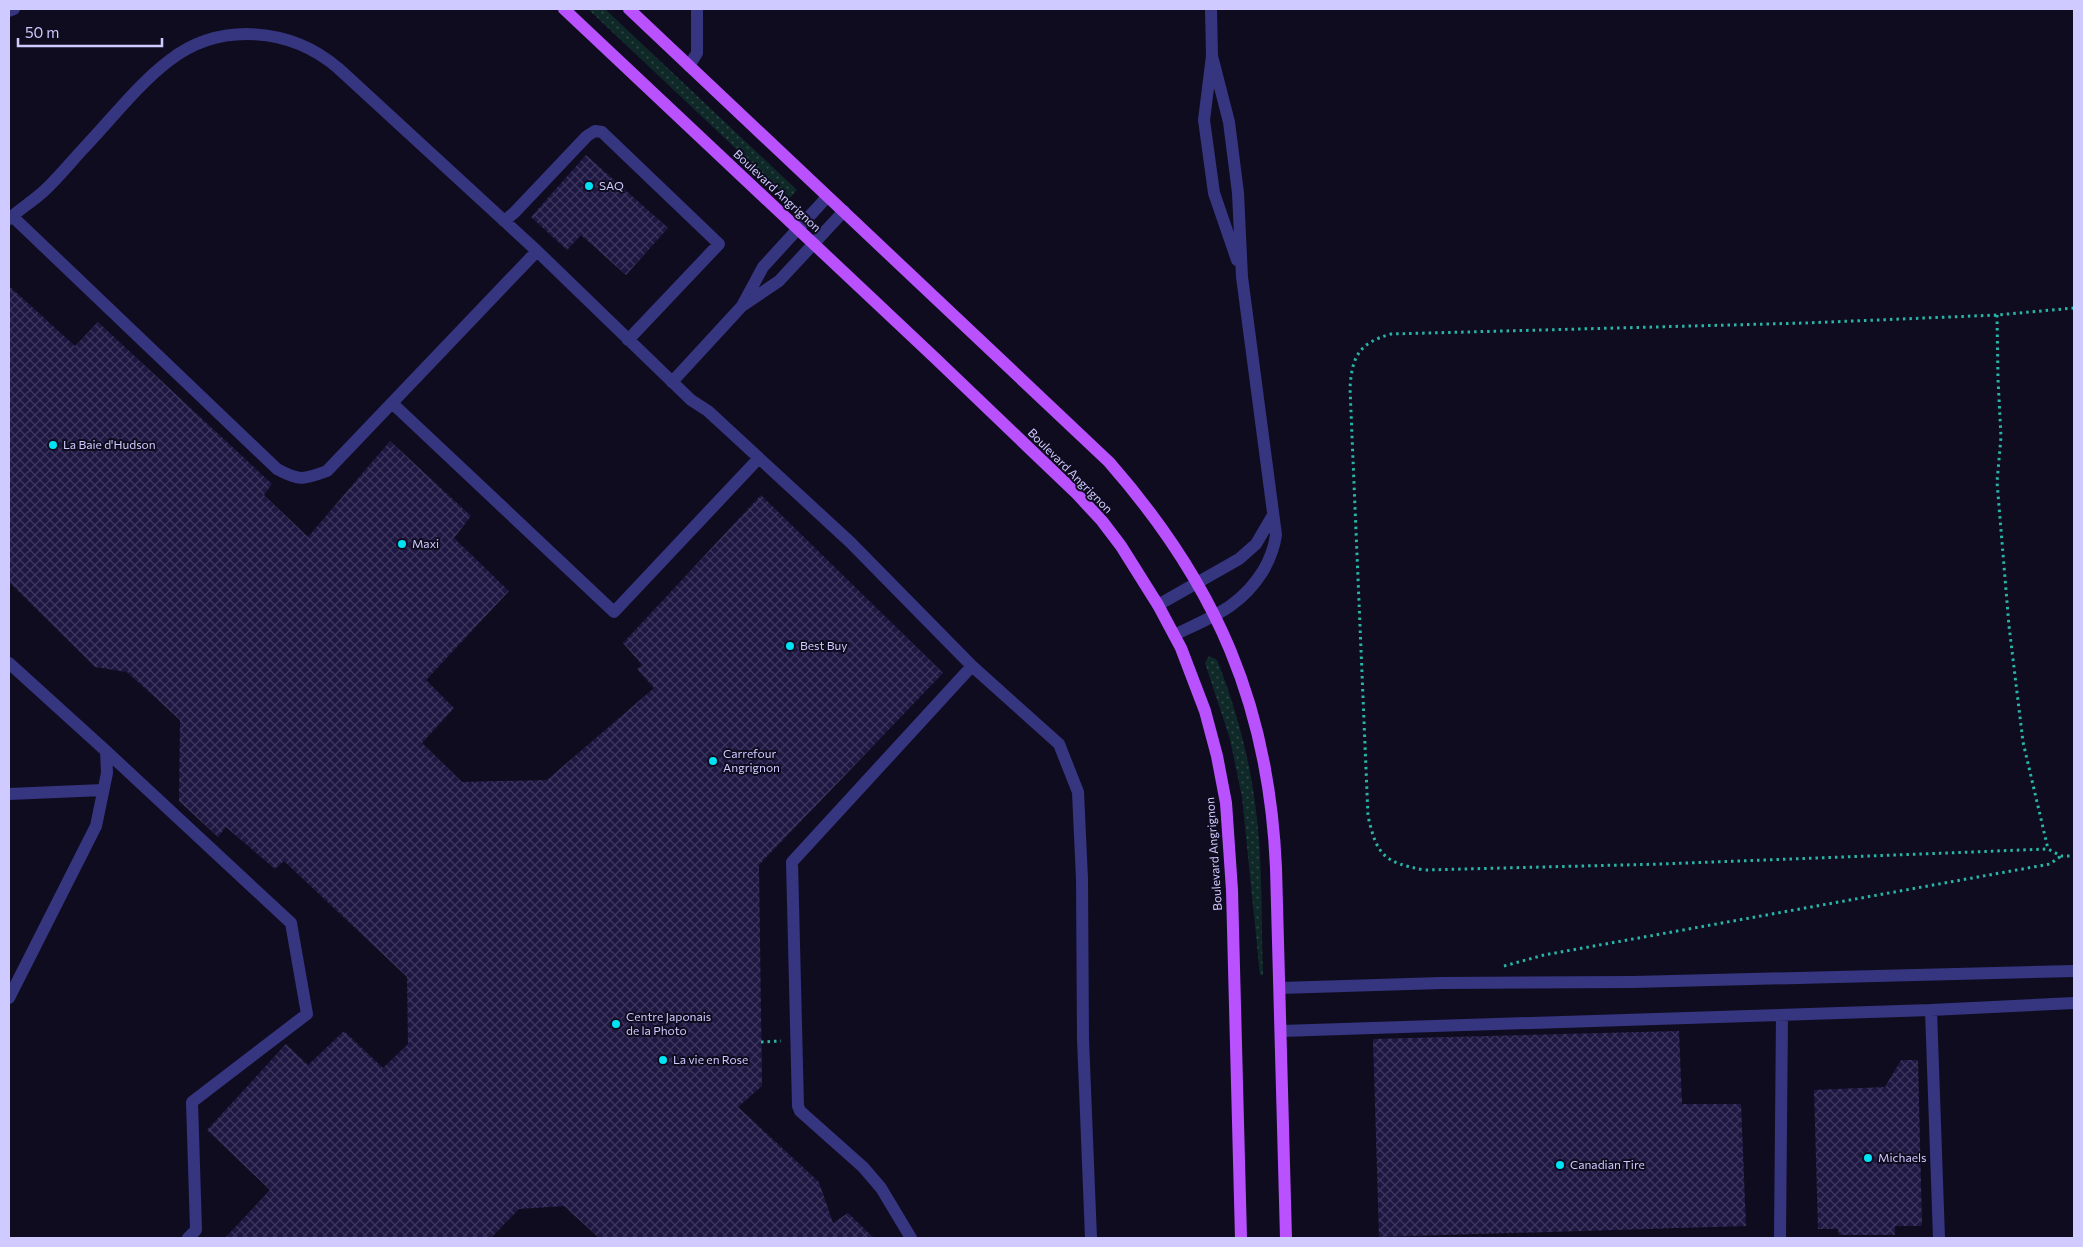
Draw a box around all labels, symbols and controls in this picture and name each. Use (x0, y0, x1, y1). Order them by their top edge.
scale bar (18, 15, 161, 47)
text: 50 m (25, 23, 59, 41)
street label: Boulevard Angrignon (731, 146, 824, 234)
place label: SAQ (599, 178, 624, 192)
marker: SAQ (583, 180, 595, 192)
street label: Boulevard Angrignon (1025, 425, 1116, 516)
place label: La Baie d'Hudson (63, 437, 156, 451)
marker: La Baie d'Hudson (47, 439, 59, 451)
place label: Maxi (412, 536, 439, 550)
marker: Maxi (396, 538, 408, 550)
place label: Best Buy (800, 638, 847, 652)
marker: Best Buy (784, 640, 796, 652)
place label: Carrefour Angrignon (723, 746, 780, 774)
marker: Carrefour Angrignon (707, 755, 719, 767)
street label: Boulevard Angrignon (1202, 797, 1224, 911)
place label: Centre Japonais de la Photo (626, 1009, 711, 1037)
marker: Centre Japonais de la Photo (610, 1018, 622, 1030)
place label: La vie en Rose (673, 1052, 748, 1066)
marker: La vie en Rose (657, 1054, 669, 1066)
place label: Michaels (1878, 1150, 1927, 1164)
marker: Michaels (1862, 1152, 1874, 1164)
place label: Canadian Tire (1570, 1157, 1645, 1171)
marker: Canadian Tire (1554, 1159, 1566, 1171)

